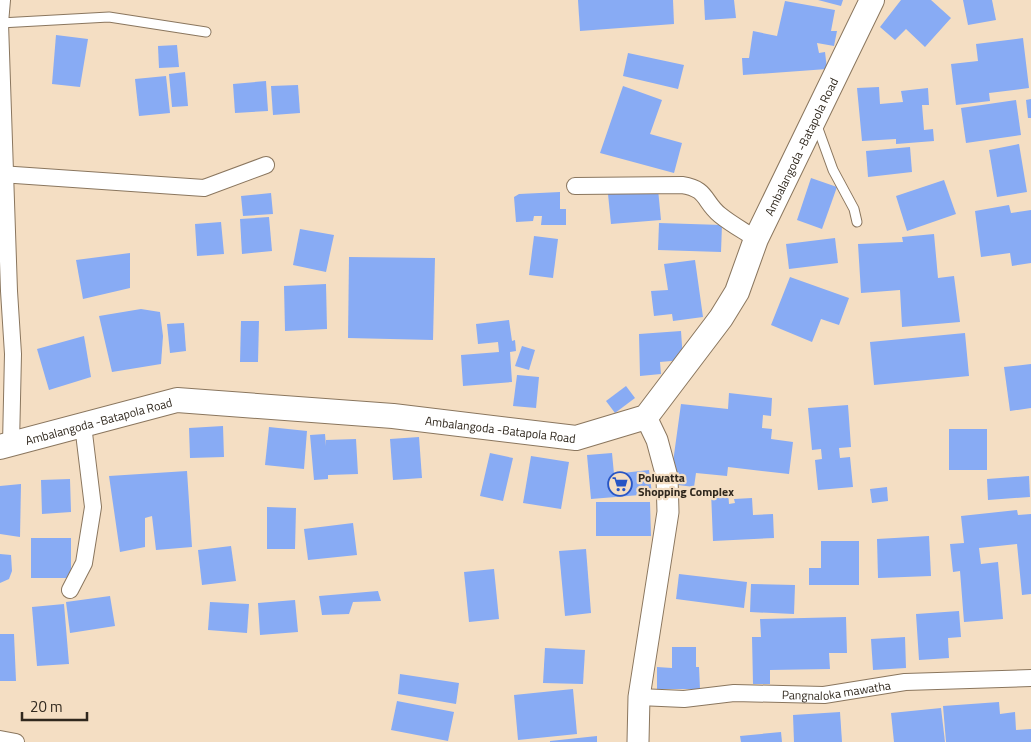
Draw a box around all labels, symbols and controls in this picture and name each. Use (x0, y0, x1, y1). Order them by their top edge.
street label: Ambalangoda -Batapola Road (759, 74, 842, 219)
street label: Ambalangoda -Batapola Road (23, 392, 174, 449)
street label: Ambalangoda -Batapola Road (424, 410, 577, 447)
place label: Polwatta Shopping Complex (638, 468, 734, 501)
supermarket icon: Polwatta Shopping Complex (607, 471, 633, 497)
street label: Pangnaloka mawatha (782, 675, 892, 705)
scale bar (22, 690, 88, 722)
text: 20 m (30, 695, 63, 718)

